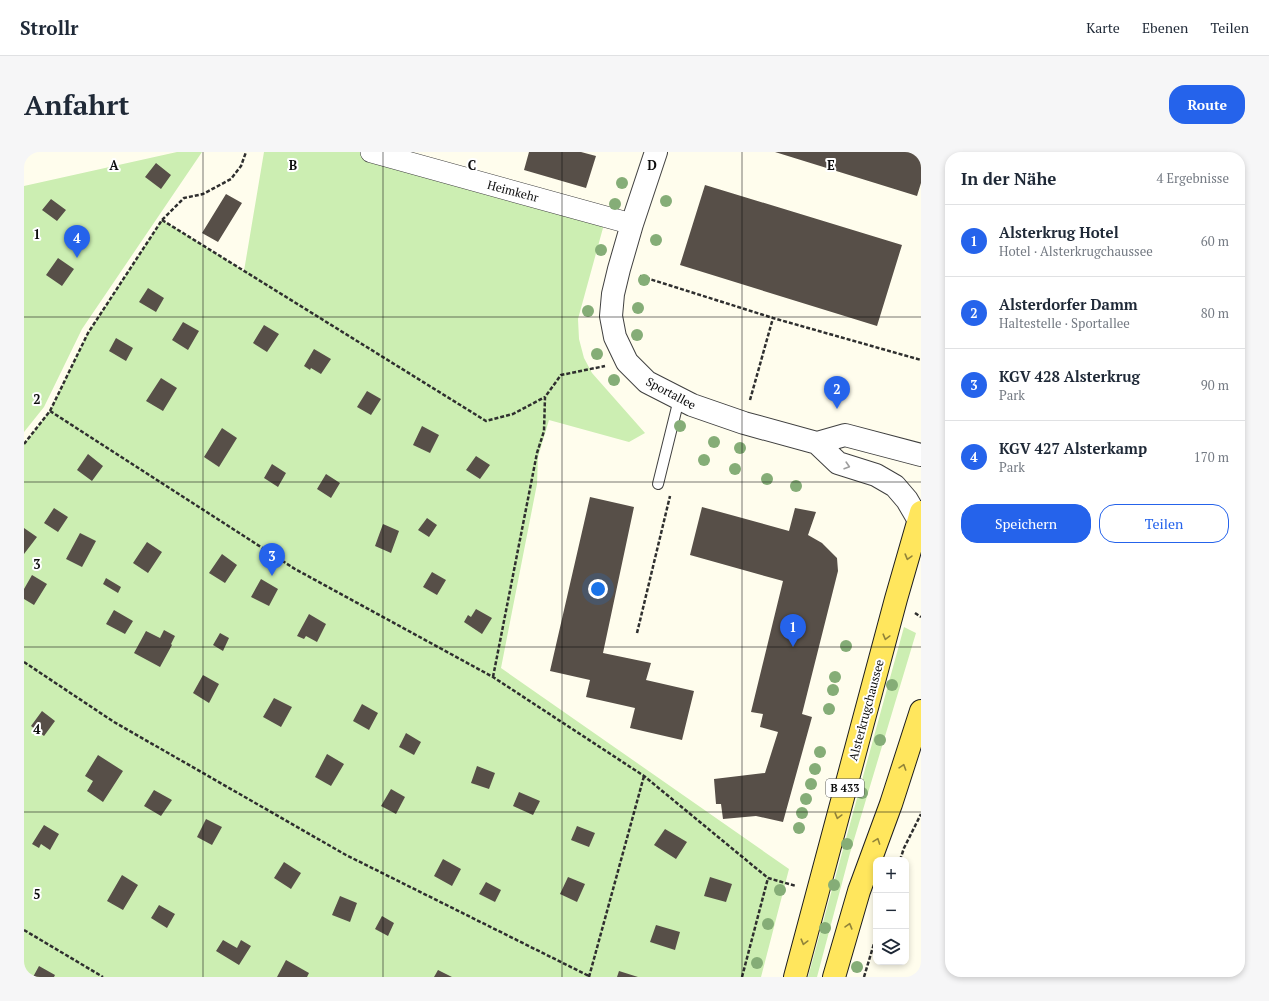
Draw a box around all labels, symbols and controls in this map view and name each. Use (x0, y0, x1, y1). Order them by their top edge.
text: Strollr (20, 15, 78, 40)
text: Karte (1086, 18, 1120, 37)
text: Ebenen (1142, 18, 1188, 37)
text: Teilen (1210, 18, 1249, 37)
button: Route (1169, 85, 1245, 124)
text: Anfahrt (24, 86, 130, 123)
text: A (109, 156, 119, 174)
text: B (289, 156, 297, 174)
text: C (468, 156, 476, 174)
text: D (647, 156, 657, 174)
text: E (827, 156, 835, 174)
text: In der Nähe (961, 167, 1056, 190)
text: 4 Ergebnisse (1156, 169, 1229, 187)
street label: Heimkehr (486, 177, 541, 205)
text: Alsterkrug Hotel (999, 222, 1119, 242)
text: 1 (33, 225, 41, 243)
pin: 4 (64, 225, 90, 258)
text: 1 (970, 232, 978, 250)
text: 60 m (1201, 232, 1229, 250)
text: Hotel · Alsterkrugchaussee (999, 242, 1153, 260)
text: Alsterdorfer Damm (999, 294, 1138, 314)
text: 2 (970, 304, 978, 322)
text: 80 m (1201, 304, 1229, 322)
text: Haltestelle · Sportallee (999, 314, 1130, 332)
text: KGV 428 Alsterkrug (999, 366, 1140, 386)
street label: Sportallee (644, 374, 698, 412)
pin: 2 (824, 376, 850, 409)
text: 3 (970, 376, 978, 394)
text: 90 m (1201, 376, 1229, 394)
text: Park (999, 386, 1025, 404)
text: 2 (33, 390, 41, 408)
text: KGV 427 Alsterkamp (999, 438, 1147, 458)
text: 4 (970, 448, 978, 466)
text: 170 m (1194, 448, 1229, 466)
text: Park (999, 458, 1025, 476)
one-way arrow (843, 461, 850, 470)
button: Speichern (961, 504, 1091, 543)
button: Teilen (1099, 504, 1229, 543)
pin: 3 (259, 543, 285, 576)
one-way arrow (904, 554, 913, 561)
text: 3 (33, 555, 41, 573)
your location (588, 579, 608, 599)
pin: 1 (780, 614, 806, 647)
one-way arrow (882, 633, 891, 640)
street label: Alsterkrugchaussee (845, 658, 887, 762)
text: 4 (33, 720, 41, 738)
one-way arrow (899, 763, 907, 770)
road number: B 433 (826, 779, 864, 797)
one-way arrow (834, 813, 842, 820)
one-way arrow (872, 838, 881, 845)
map controls (873, 857, 909, 965)
button: + (873, 857, 909, 893)
text: 5 (33, 885, 41, 903)
button: − (873, 893, 909, 929)
one-way arrow (844, 923, 852, 929)
button: layers (873, 929, 909, 965)
one-way arrow (800, 938, 809, 945)

